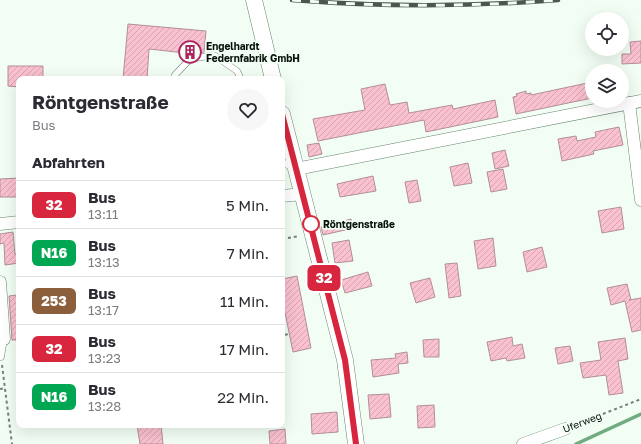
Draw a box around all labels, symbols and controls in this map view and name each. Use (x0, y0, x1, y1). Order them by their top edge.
map controls (585, 12, 629, 108)
button: locate (585, 12, 629, 56)
building icon: Engelhardt Federnfabrik GmbH (177, 39, 203, 65)
place label: Engelhardt Federnfabrik GmbH (206, 40, 300, 64)
button: layers (585, 64, 629, 108)
button: heart (227, 89, 269, 131)
text: Röntgenstraße (32, 90, 169, 113)
text: Bus (32, 117, 55, 133)
text: Abfahrten (32, 153, 105, 171)
text: Bus (88, 188, 116, 206)
text: 32 (45, 196, 63, 213)
text: 5 Min. (226, 196, 269, 214)
text: 13:11 (88, 206, 118, 222)
marker: Röntgenstraße (302, 215, 320, 233)
place label: Röntgenstraße (323, 218, 395, 230)
text: Bus (88, 236, 116, 254)
text: N16 (41, 244, 67, 261)
text: 7 Min. (227, 244, 269, 262)
text: 13:13 (88, 254, 120, 270)
line badge: 32 (306, 265, 342, 291)
text: 32 (315, 269, 333, 286)
text: Bus (88, 284, 116, 302)
text: 253 (41, 292, 67, 309)
text: 11 Min. (220, 292, 269, 310)
text: 13:17 (88, 302, 119, 318)
text: Bus (88, 332, 116, 350)
text: 32 (45, 340, 63, 357)
text: 17 Min. (219, 340, 269, 358)
text: 13:23 (88, 350, 121, 366)
text: Bus (88, 380, 116, 398)
text: N16 (41, 388, 67, 405)
text: 22 Min. (217, 388, 269, 406)
text: 13:28 (88, 398, 121, 414)
street label: Uferweg (561, 409, 603, 435)

